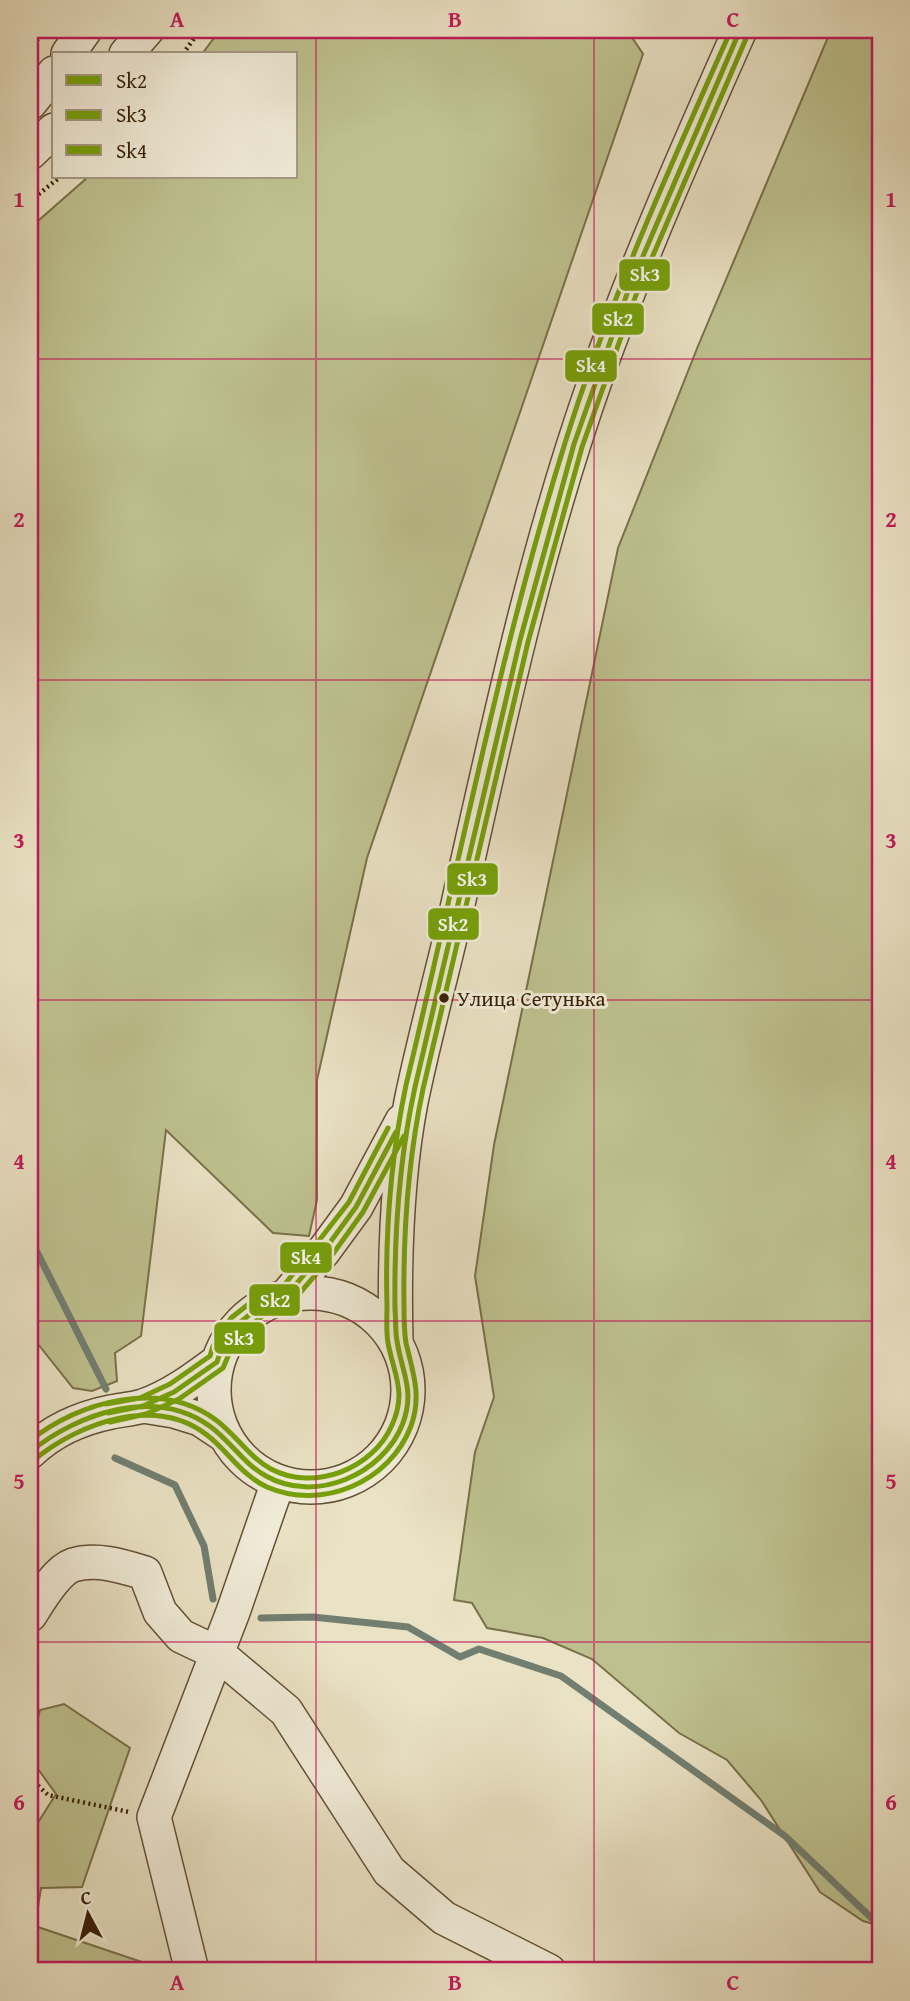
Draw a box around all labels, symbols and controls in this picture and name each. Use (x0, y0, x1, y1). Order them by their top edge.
text: A (170, 2, 185, 35)
text: B (448, 2, 462, 35)
text: C (726, 2, 740, 35)
legend (52, 52, 298, 178)
text: Sk2 (116, 65, 147, 96)
text: Sk3 (116, 99, 147, 130)
text: Sk4 (116, 135, 147, 166)
text: 1 (13, 182, 25, 215)
text: 1 (885, 182, 897, 215)
line badge: Sk3 (618, 258, 671, 292)
text: Sk3 (630, 260, 660, 288)
line badge: Sk2 (591, 302, 645, 336)
text: Sk2 (603, 305, 633, 333)
line badge: Sk4 (564, 349, 618, 383)
text: Sk4 (576, 351, 606, 379)
text: 2 (13, 502, 25, 535)
text: 2 (885, 502, 897, 535)
text: 3 (13, 823, 25, 856)
text: 3 (885, 823, 897, 856)
line badge: Sk3 (446, 862, 499, 896)
text: Sk3 (457, 865, 487, 893)
line badge: Sk2 (427, 907, 480, 941)
text: Sk2 (438, 910, 468, 938)
place label: Улица Сетунька (457, 983, 606, 1014)
marker: Улица Сетунька (437, 991, 451, 1005)
text: 4 (13, 1144, 25, 1177)
text: 4 (885, 1144, 897, 1177)
line badge: Sk4 (279, 1241, 333, 1274)
text: Sk4 (291, 1243, 321, 1271)
line badge: Sk2 (248, 1283, 301, 1317)
text: Sk2 (260, 1286, 290, 1314)
line badge: Sk3 (213, 1321, 266, 1355)
text: Sk3 (224, 1324, 254, 1352)
text: 5 (13, 1464, 25, 1497)
text: 5 (885, 1464, 897, 1497)
text: 6 (13, 1785, 25, 1818)
text: 6 (885, 1785, 897, 1818)
north arrow (52, 1878, 122, 1948)
text: С (79, 1883, 93, 1912)
text: A (170, 1965, 185, 1998)
text: B (448, 1965, 462, 1998)
text: C (726, 1965, 740, 1998)

